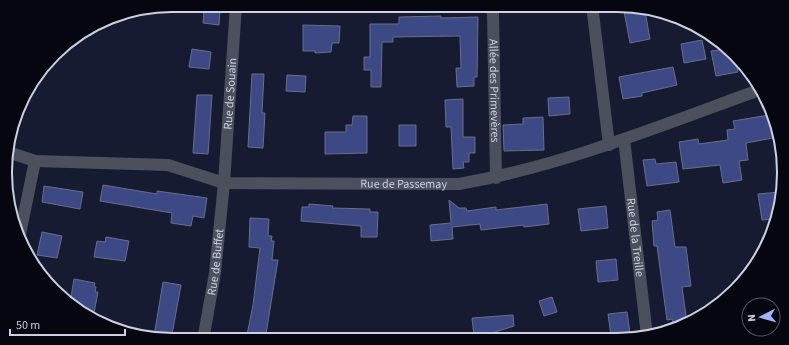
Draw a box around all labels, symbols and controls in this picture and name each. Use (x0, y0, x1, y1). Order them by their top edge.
street label: Allée des Primevères (484, 39, 503, 143)
street label: Rue de Souain (220, 57, 241, 130)
street label: Rue de Passemay (360, 176, 447, 193)
street label: Rue de la Treille (622, 197, 648, 278)
street label: Rue de Buffet (203, 228, 228, 297)
north arrow (741, 297, 781, 337)
scale bar (10, 311, 125, 337)
text: N (744, 314, 759, 322)
text: 50 m (16, 317, 40, 334)

